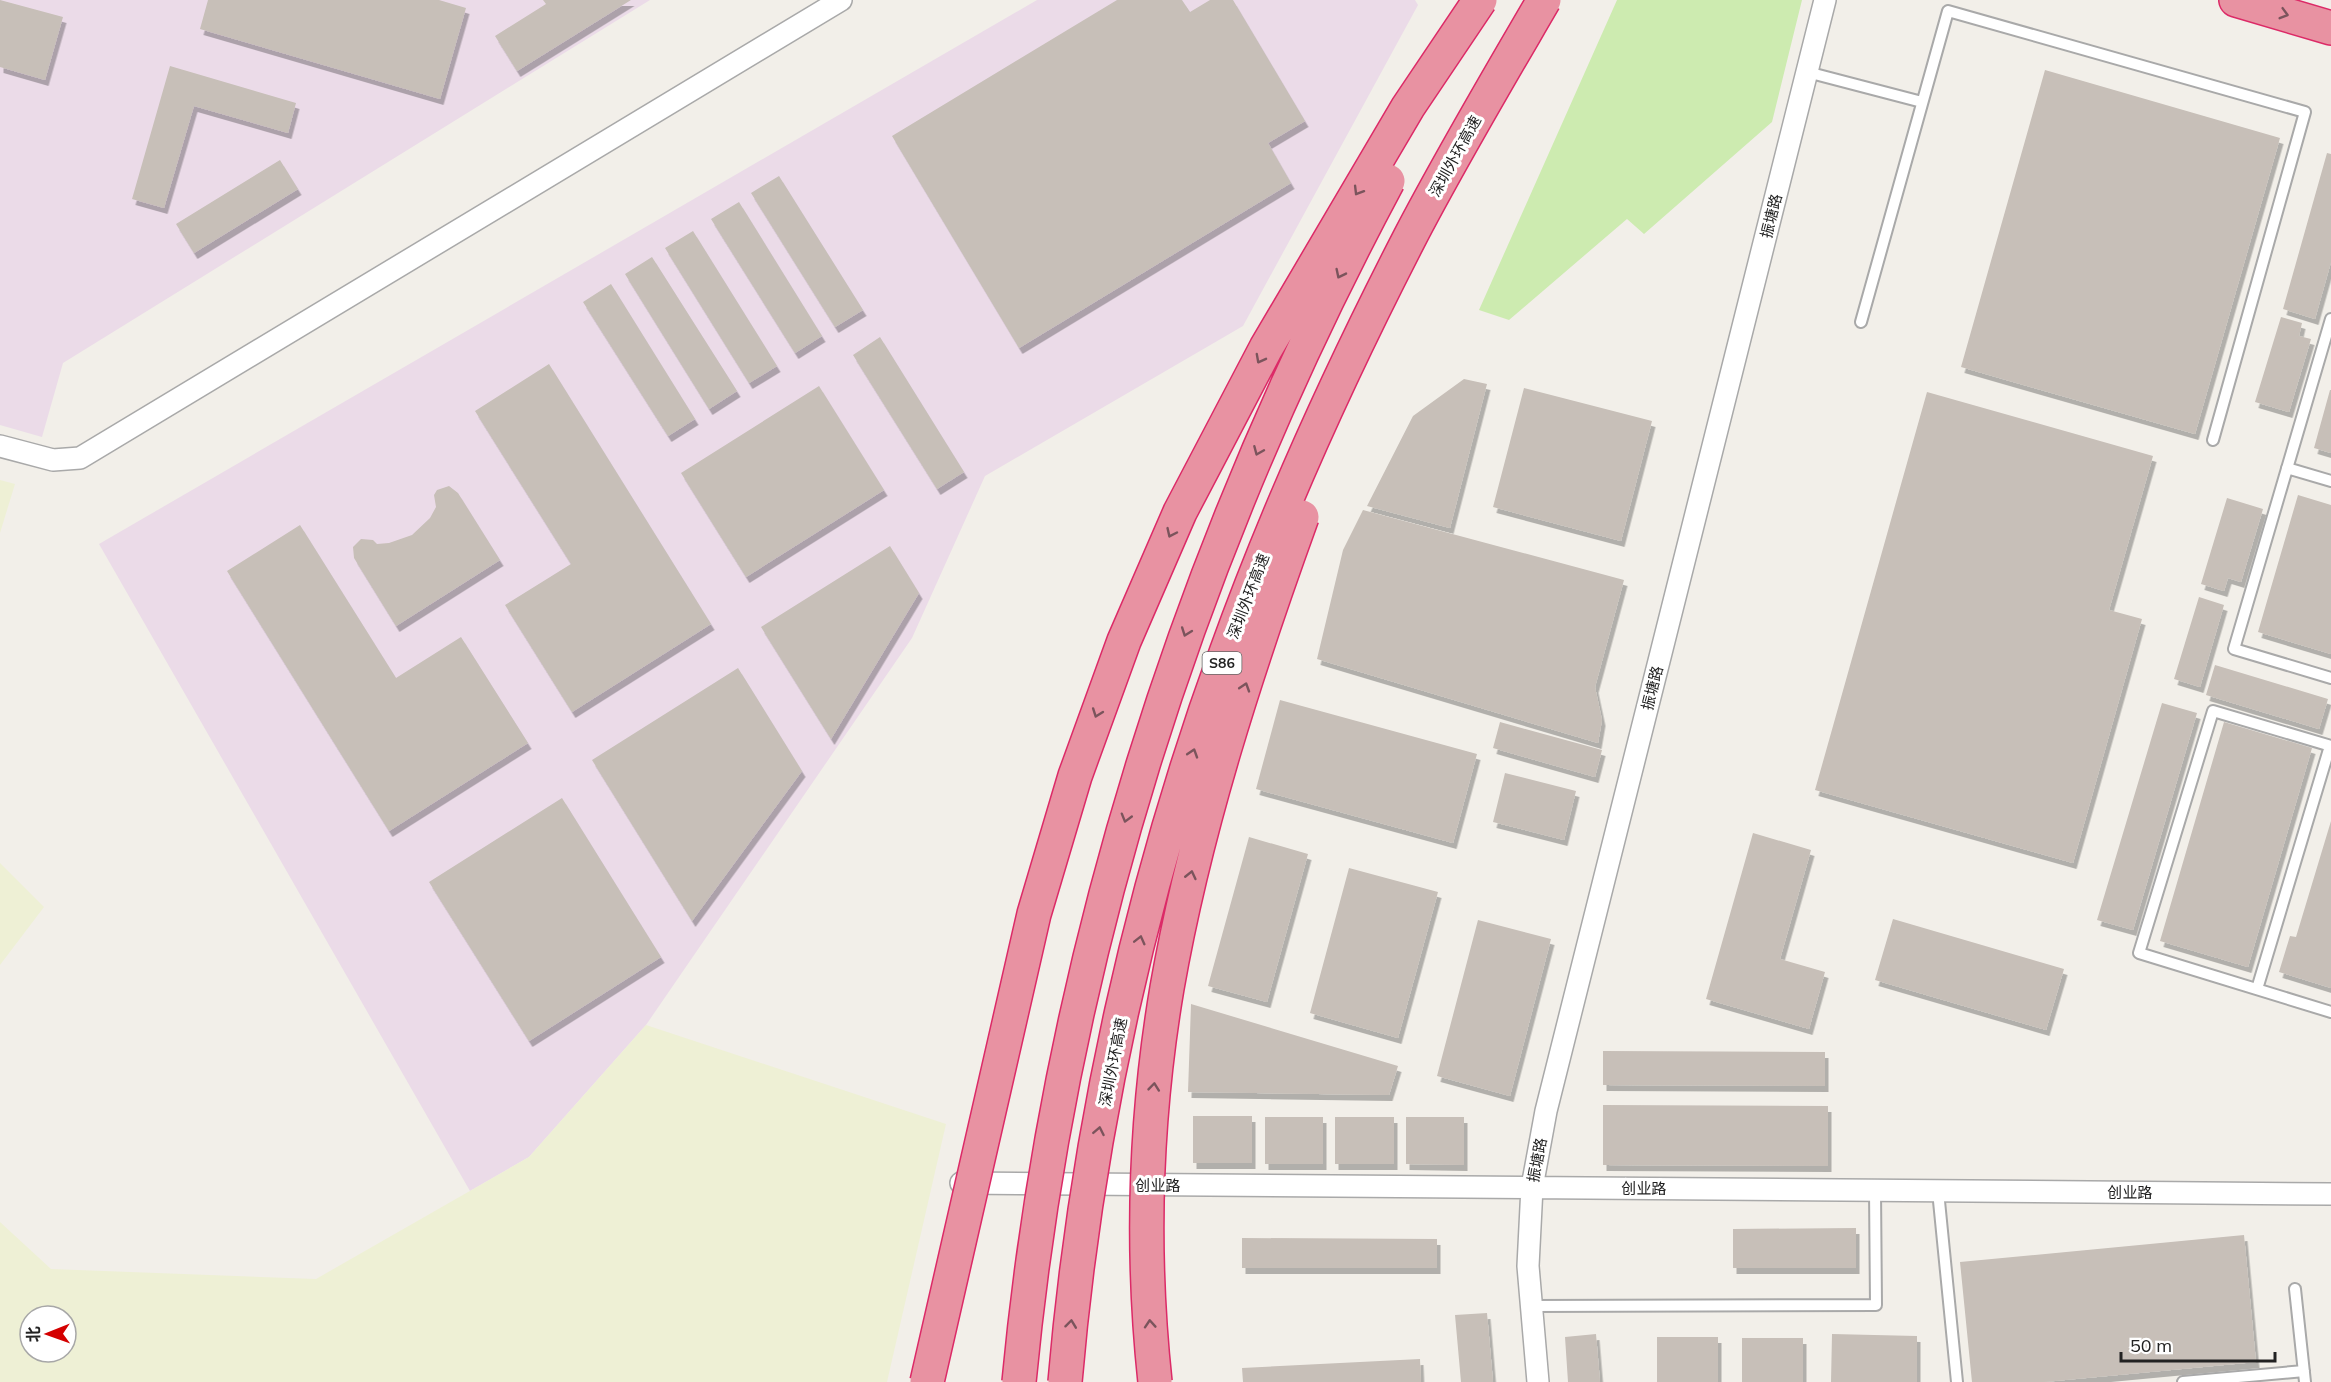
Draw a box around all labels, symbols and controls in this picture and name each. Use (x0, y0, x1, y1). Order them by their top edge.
one-way arrow (2278, 7, 2289, 19)
street label: 深圳外环高速 (1425, 112, 1485, 200)
one-way arrow (1354, 185, 1365, 195)
street label: 振塘路 (1756, 192, 1786, 240)
one-way arrow (1336, 268, 1348, 279)
one-way arrow (1256, 353, 1267, 363)
one-way arrow (1253, 444, 1265, 455)
one-way arrow (1166, 526, 1178, 537)
street label: 深圳外环高速 (1223, 551, 1273, 641)
one-way arrow (1180, 626, 1193, 637)
road number: S86 (1202, 652, 1242, 674)
street label: 振塘路 (1637, 664, 1667, 712)
one-way arrow (1238, 682, 1250, 693)
one-way arrow (1091, 707, 1104, 718)
one-way arrow (1186, 748, 1198, 759)
one-way arrow (1121, 812, 1133, 822)
one-way arrow (1184, 870, 1197, 880)
one-way arrow (1132, 935, 1145, 945)
street label: 深圳外环高速 (1095, 1016, 1131, 1108)
one-way arrow (1147, 1083, 1160, 1092)
one-way arrow (1092, 1126, 1105, 1136)
street label: 振塘路 (1523, 1136, 1551, 1184)
street label: 创业路 (1135, 1176, 1181, 1195)
street label: 创业路 (1621, 1179, 1667, 1198)
street label: 创业路 (2107, 1183, 2153, 1202)
north arrow (18, 1304, 78, 1364)
one-way arrow (1064, 1319, 1077, 1328)
one-way arrow (1143, 1319, 1156, 1328)
scale bar (2121, 1325, 2276, 1363)
text: 北 (23, 1326, 43, 1342)
text: 50 m (2130, 1334, 2172, 1357)

